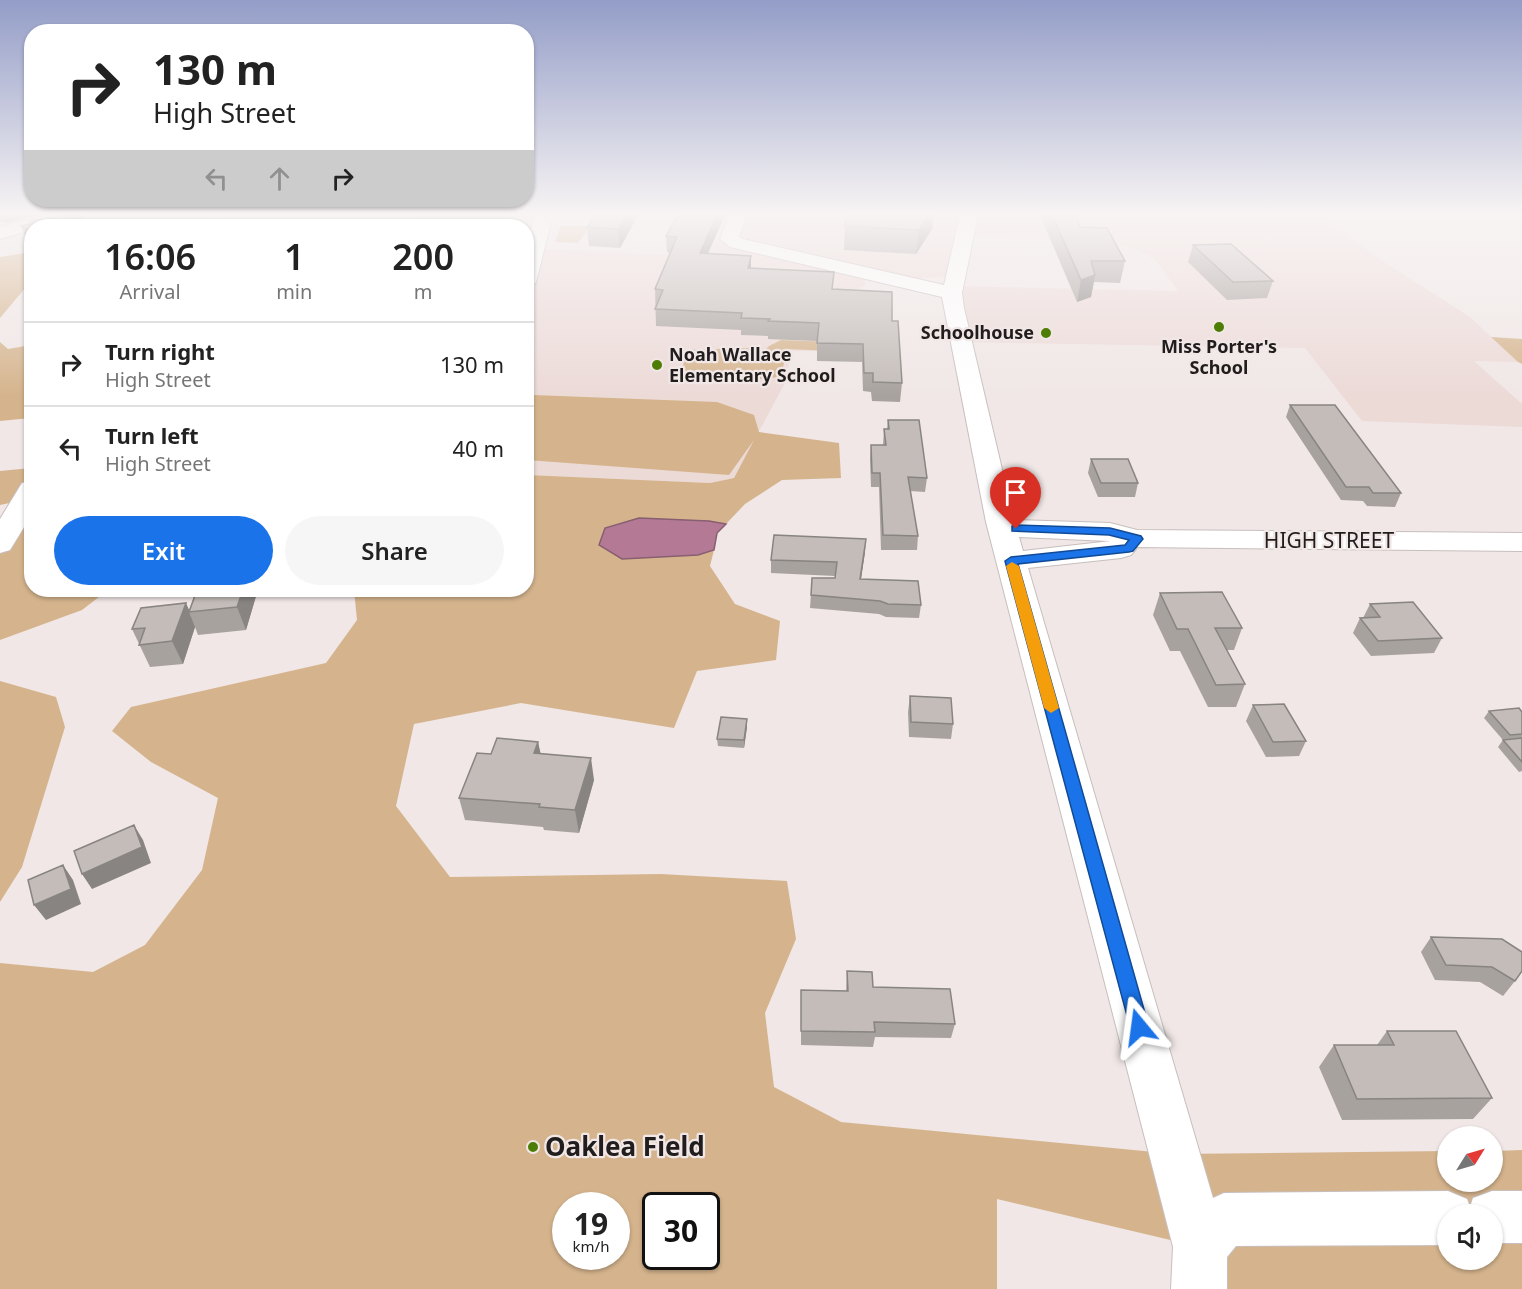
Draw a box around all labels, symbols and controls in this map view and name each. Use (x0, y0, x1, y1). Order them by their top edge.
text: 130 m (153, 40, 277, 97)
icon: right (54, 48, 132, 126)
text: High Street (153, 94, 296, 131)
icon: left (200, 162, 233, 195)
icon: ahead (263, 162, 296, 195)
icon: right (326, 162, 359, 195)
text: 16:06 (104, 232, 196, 281)
text: 1 (284, 232, 305, 281)
text: 200 (392, 232, 454, 281)
text: Arrival (120, 278, 181, 305)
text: min (276, 278, 312, 305)
text: m (414, 278, 433, 305)
place label: Schoolhouse (921, 320, 1034, 344)
marker: Miss Porter's School (1212, 320, 1226, 334)
marker: Schoolhouse (1039, 326, 1053, 340)
place label: Miss Porter's School (1161, 334, 1277, 379)
text: Turn right (105, 336, 215, 366)
place label: Noah Wallace Elementary School (669, 342, 836, 387)
icon: right (54, 348, 87, 381)
text: 130 m (440, 349, 504, 379)
marker: Noah Wallace Elementary School (650, 358, 664, 372)
text: High Street (105, 366, 211, 393)
text: Turn left (105, 420, 199, 450)
icon: left (54, 432, 87, 465)
text: 40 m (453, 433, 504, 463)
text: High Street (105, 450, 211, 477)
pin (990, 467, 1041, 529)
icon: arrive (999, 476, 1032, 509)
button: Exit (54, 516, 273, 585)
button: Share (285, 516, 504, 585)
street label: HIGH STREET (1264, 526, 1394, 554)
position arrow (1107, 995, 1171, 1059)
north arrow (1437, 1126, 1503, 1192)
map controls (1437, 1126, 1503, 1270)
place label: Oaklea Field (545, 1128, 705, 1164)
marker: Oaklea Field (526, 1140, 540, 1154)
speed limit sign: 30 (642, 1192, 720, 1270)
text: 19 (574, 1203, 608, 1244)
button: sound (1437, 1204, 1503, 1270)
text: km/h (573, 1236, 609, 1256)

